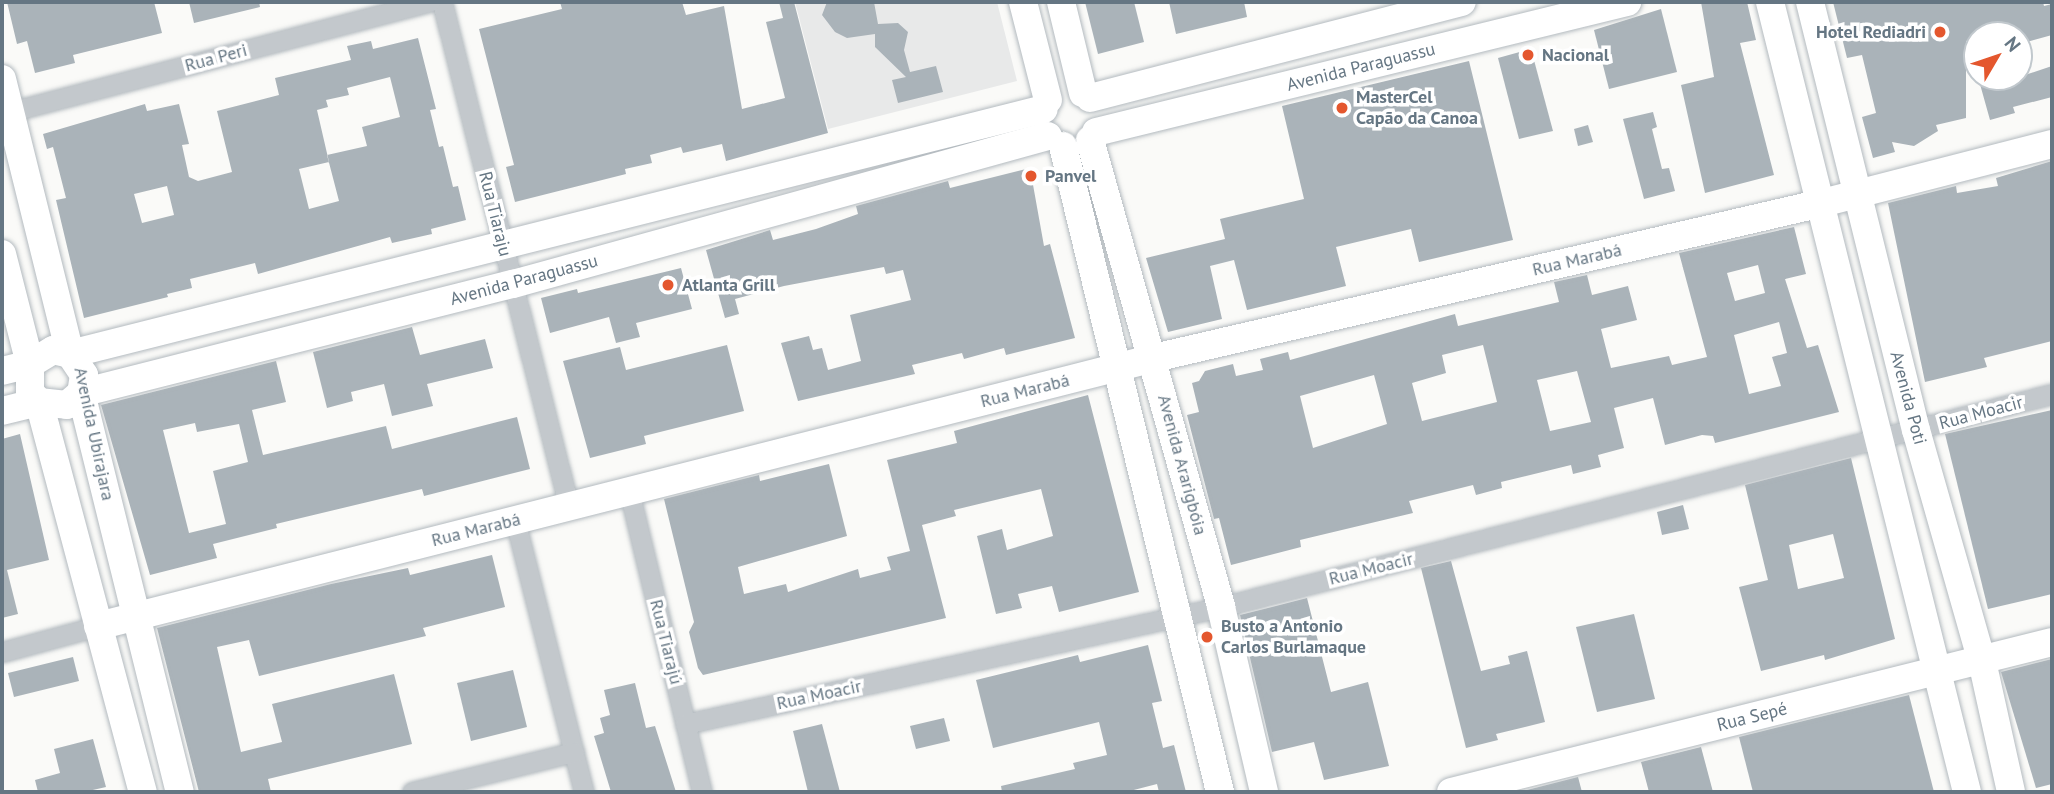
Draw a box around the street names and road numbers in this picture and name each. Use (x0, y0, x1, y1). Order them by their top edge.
street label: Avenida Paraguassu (1285, 38, 1437, 96)
street label: Rua Peri (183, 39, 249, 77)
street label: Rua Tiaraju (474, 169, 516, 259)
street label: Rua Marabá (1530, 239, 1624, 281)
street label: Avenida Paraguassu (448, 250, 600, 310)
street label: Avenida Poti (1885, 349, 1931, 447)
street label: Avenida Ubirajara (69, 365, 119, 503)
street label: Rua Marabá (978, 370, 1072, 412)
street label: Rua Moacir (1937, 391, 2025, 435)
street label: Avenida Ararigbóia (1153, 392, 1211, 538)
street label: Rua Marabá (429, 509, 523, 551)
street label: Rua Moacir (1327, 548, 1415, 590)
street label: Rua Tiarajú (645, 597, 687, 687)
street label: Rua Moacir (775, 676, 863, 714)
street label: Rua Sepé (1715, 698, 1789, 736)

